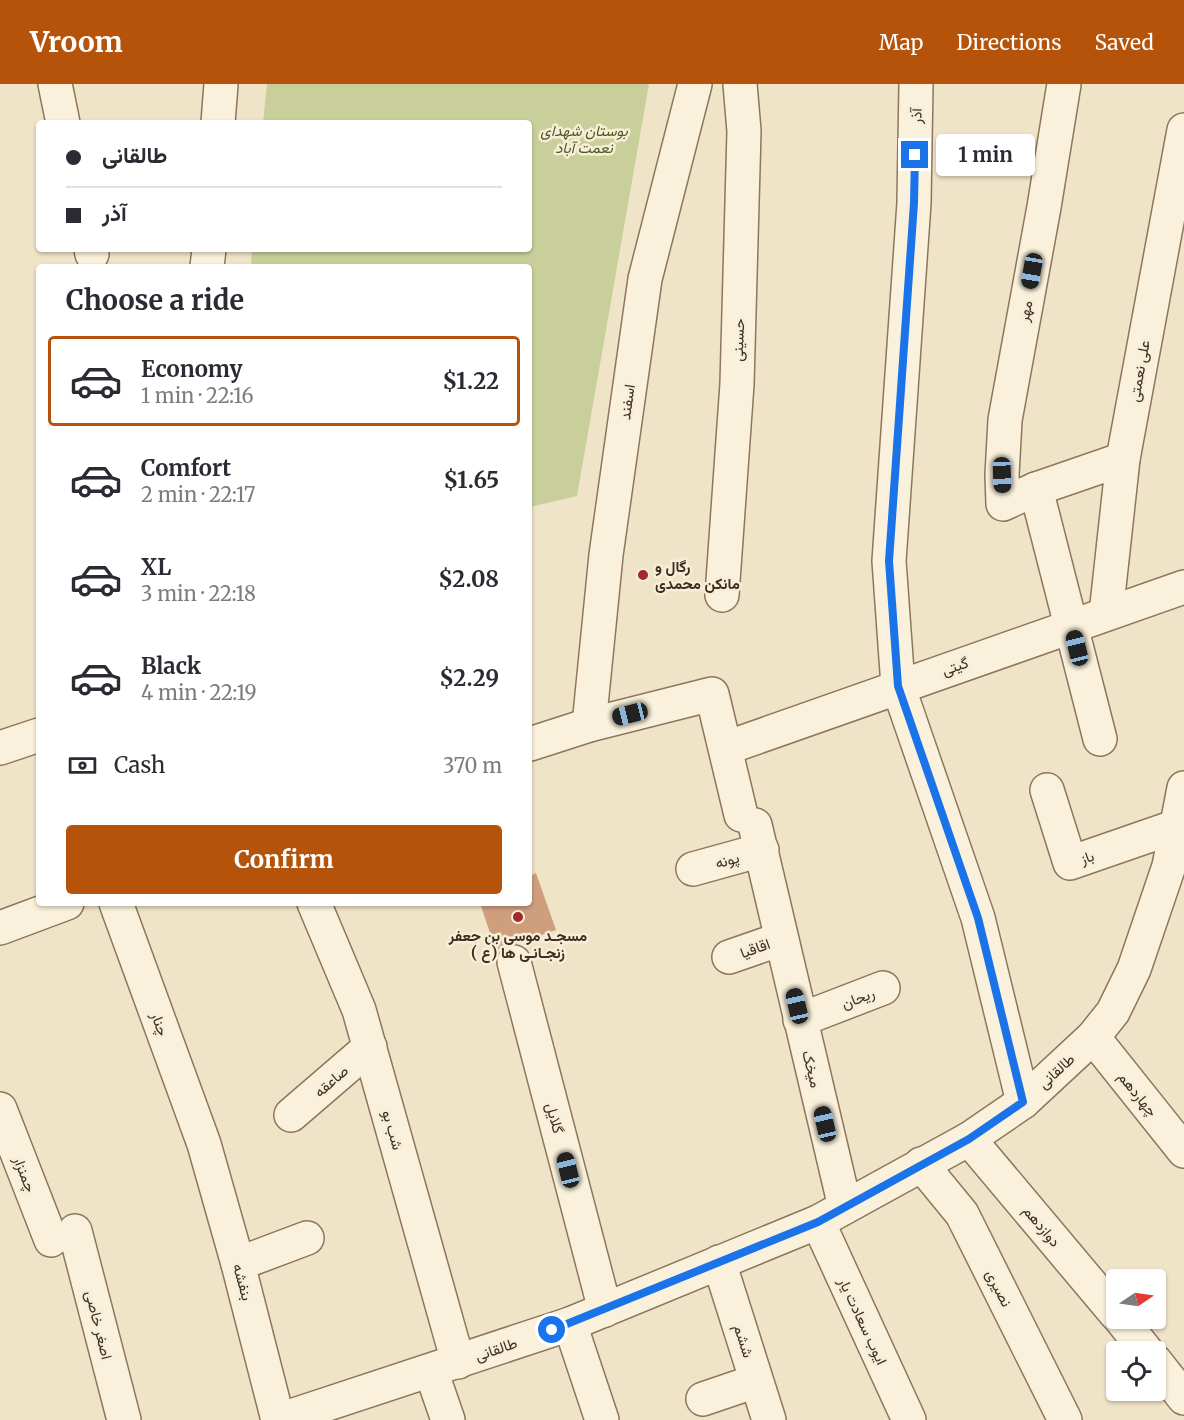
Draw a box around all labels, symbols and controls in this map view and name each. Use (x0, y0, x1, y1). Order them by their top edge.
text: Vroom (30, 24, 123, 60)
text: Map (879, 29, 923, 56)
text: Directions (956, 29, 1061, 56)
text: Saved (1094, 29, 1154, 56)
street label: آذر (906, 106, 926, 125)
park label: بوستان شهدای نعمت آباد (540, 121, 628, 157)
callout: 1 min (936, 134, 1035, 176)
text: طالقانی (102, 141, 167, 169)
route end (901, 141, 928, 168)
text: 1 min (958, 142, 1013, 167)
text: آذر (102, 199, 127, 227)
car (1020, 252, 1044, 290)
text: Choose a ride (66, 283, 244, 317)
street label: مهر (1013, 299, 1036, 324)
street label: حسینی (728, 318, 749, 362)
street label: علی نعمتی (1124, 338, 1155, 404)
icon: car (69, 354, 123, 408)
text: Economy (141, 355, 242, 383)
text: $1.22 (443, 367, 499, 395)
text: 1 min · 22:16 (141, 383, 254, 408)
street label: اسفند (615, 383, 639, 421)
icon: car (69, 453, 123, 507)
text: Comfort (141, 454, 231, 482)
car (992, 457, 1012, 493)
text: $1.65 (443, 466, 499, 494)
text: 2 min · 22:17 (141, 482, 255, 507)
icon: car (69, 552, 123, 606)
text: XL (141, 553, 171, 581)
place label: رگال و مانکن محمدی (655, 557, 740, 593)
text: $2.08 (438, 565, 499, 593)
marker: رگال و مانکن محمدی (636, 568, 650, 582)
text: 3 min · 22:18 (141, 581, 256, 606)
car (1064, 628, 1090, 668)
icon: car (69, 651, 123, 705)
text: Black (141, 652, 201, 680)
street label: گیتی (939, 652, 972, 680)
text: $2.29 (439, 664, 499, 692)
text: 4 min · 22:19 (141, 680, 257, 705)
car (610, 701, 650, 727)
icon: cash (66, 749, 99, 782)
text: Cash (114, 751, 165, 779)
text: 370 m (443, 753, 502, 778)
button: Confirm (66, 825, 502, 894)
street label: باز (1077, 846, 1096, 869)
street label: پونه (713, 848, 742, 873)
marker: مسجـد موسی بن جعفر ( ع) زنجـانـی ها (511, 910, 525, 924)
place label: مسجـد موسی بن جعفر ( ع) زنجـانـی ها (448, 926, 587, 963)
street label: اقاقیا (737, 934, 773, 962)
street label: ریحان (839, 983, 877, 1013)
car (784, 986, 810, 1026)
street label: چنار (146, 1008, 173, 1039)
street label: میخک (798, 1048, 826, 1090)
street label: طالقانی (1034, 1049, 1079, 1093)
street label: صاعقه (310, 1061, 352, 1101)
street label: چهاردهم (1113, 1068, 1162, 1121)
street label: گلایل (542, 1101, 568, 1136)
car (812, 1104, 838, 1144)
street label: شب بو (378, 1108, 408, 1152)
car (555, 1150, 581, 1190)
street label: چمنزار (8, 1152, 41, 1195)
street label: دوازدهم (1018, 1201, 1065, 1251)
street label: بنفشه (229, 1261, 257, 1303)
street label: نصیری (981, 1266, 1016, 1310)
north arrow (1106, 1269, 1166, 1329)
map controls (1106, 1269, 1166, 1401)
street label: ایوب سعادت یار (834, 1273, 892, 1368)
street label: اصغر خاصی (80, 1289, 117, 1362)
route start (538, 1316, 565, 1343)
street label: ششم (729, 1322, 758, 1361)
street label: طالقانی (472, 1333, 520, 1366)
button: locate (1106, 1341, 1166, 1401)

